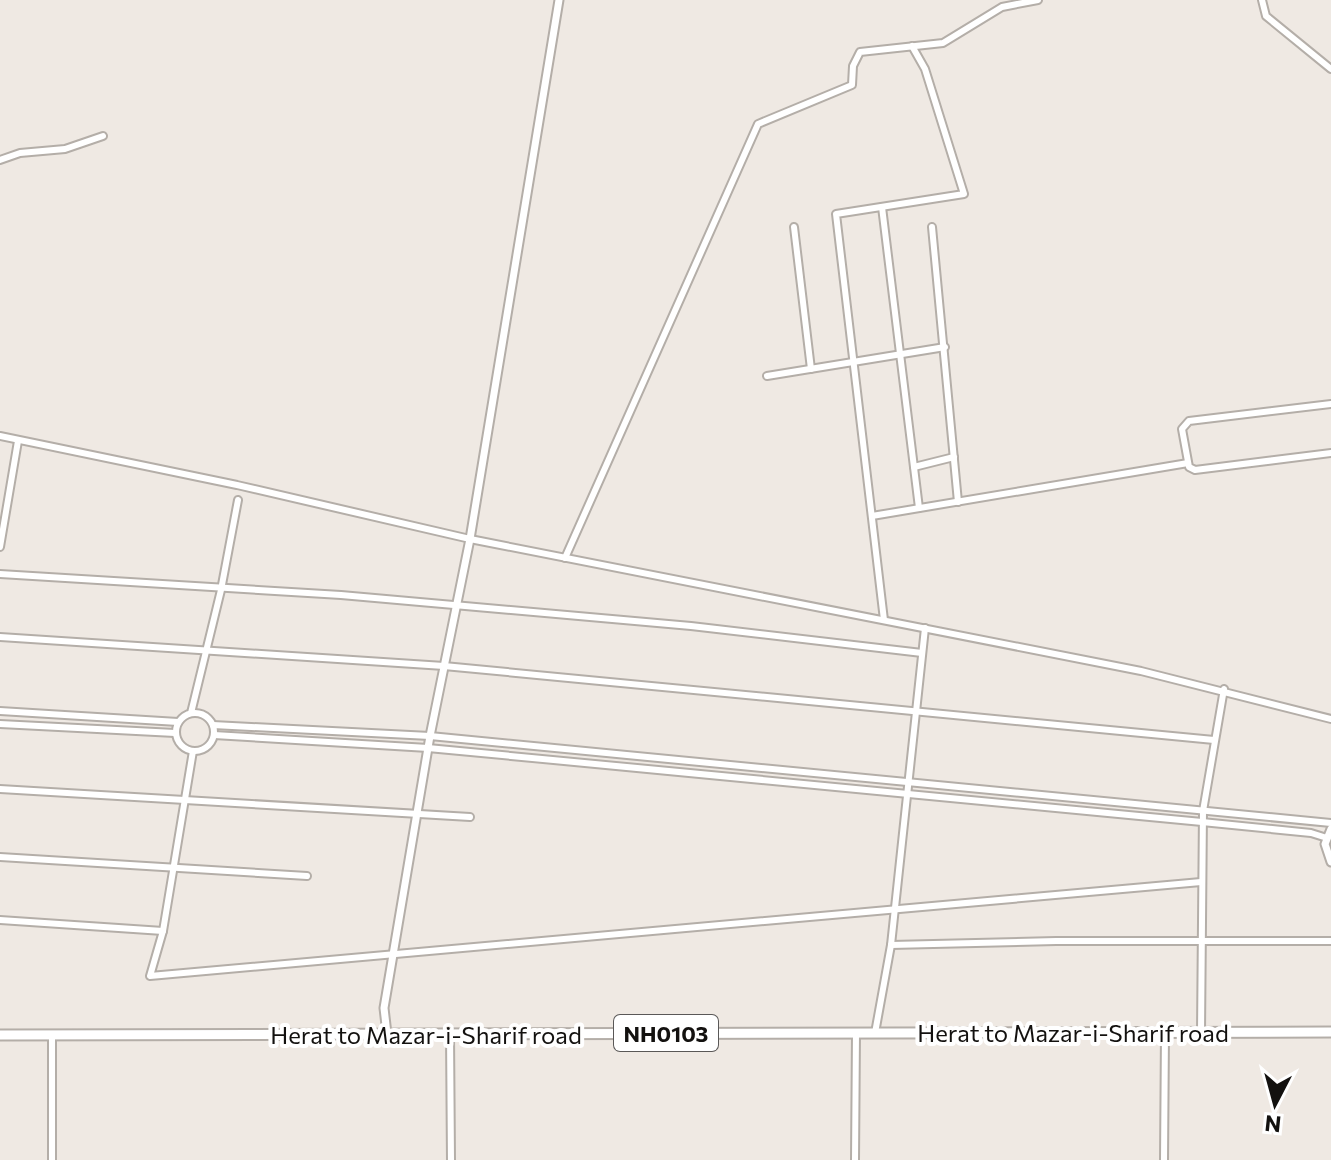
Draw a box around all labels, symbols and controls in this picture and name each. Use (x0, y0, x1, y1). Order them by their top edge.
road number: NH0103 (614, 1015, 718, 1051)
street label: Herat to Mazar-i-Sharif road (917, 1018, 1229, 1047)
street label: Herat to Mazar-i-Sharif road (270, 1020, 582, 1049)
north arrow (1235, 1064, 1315, 1144)
text: N (1263, 1110, 1282, 1139)

